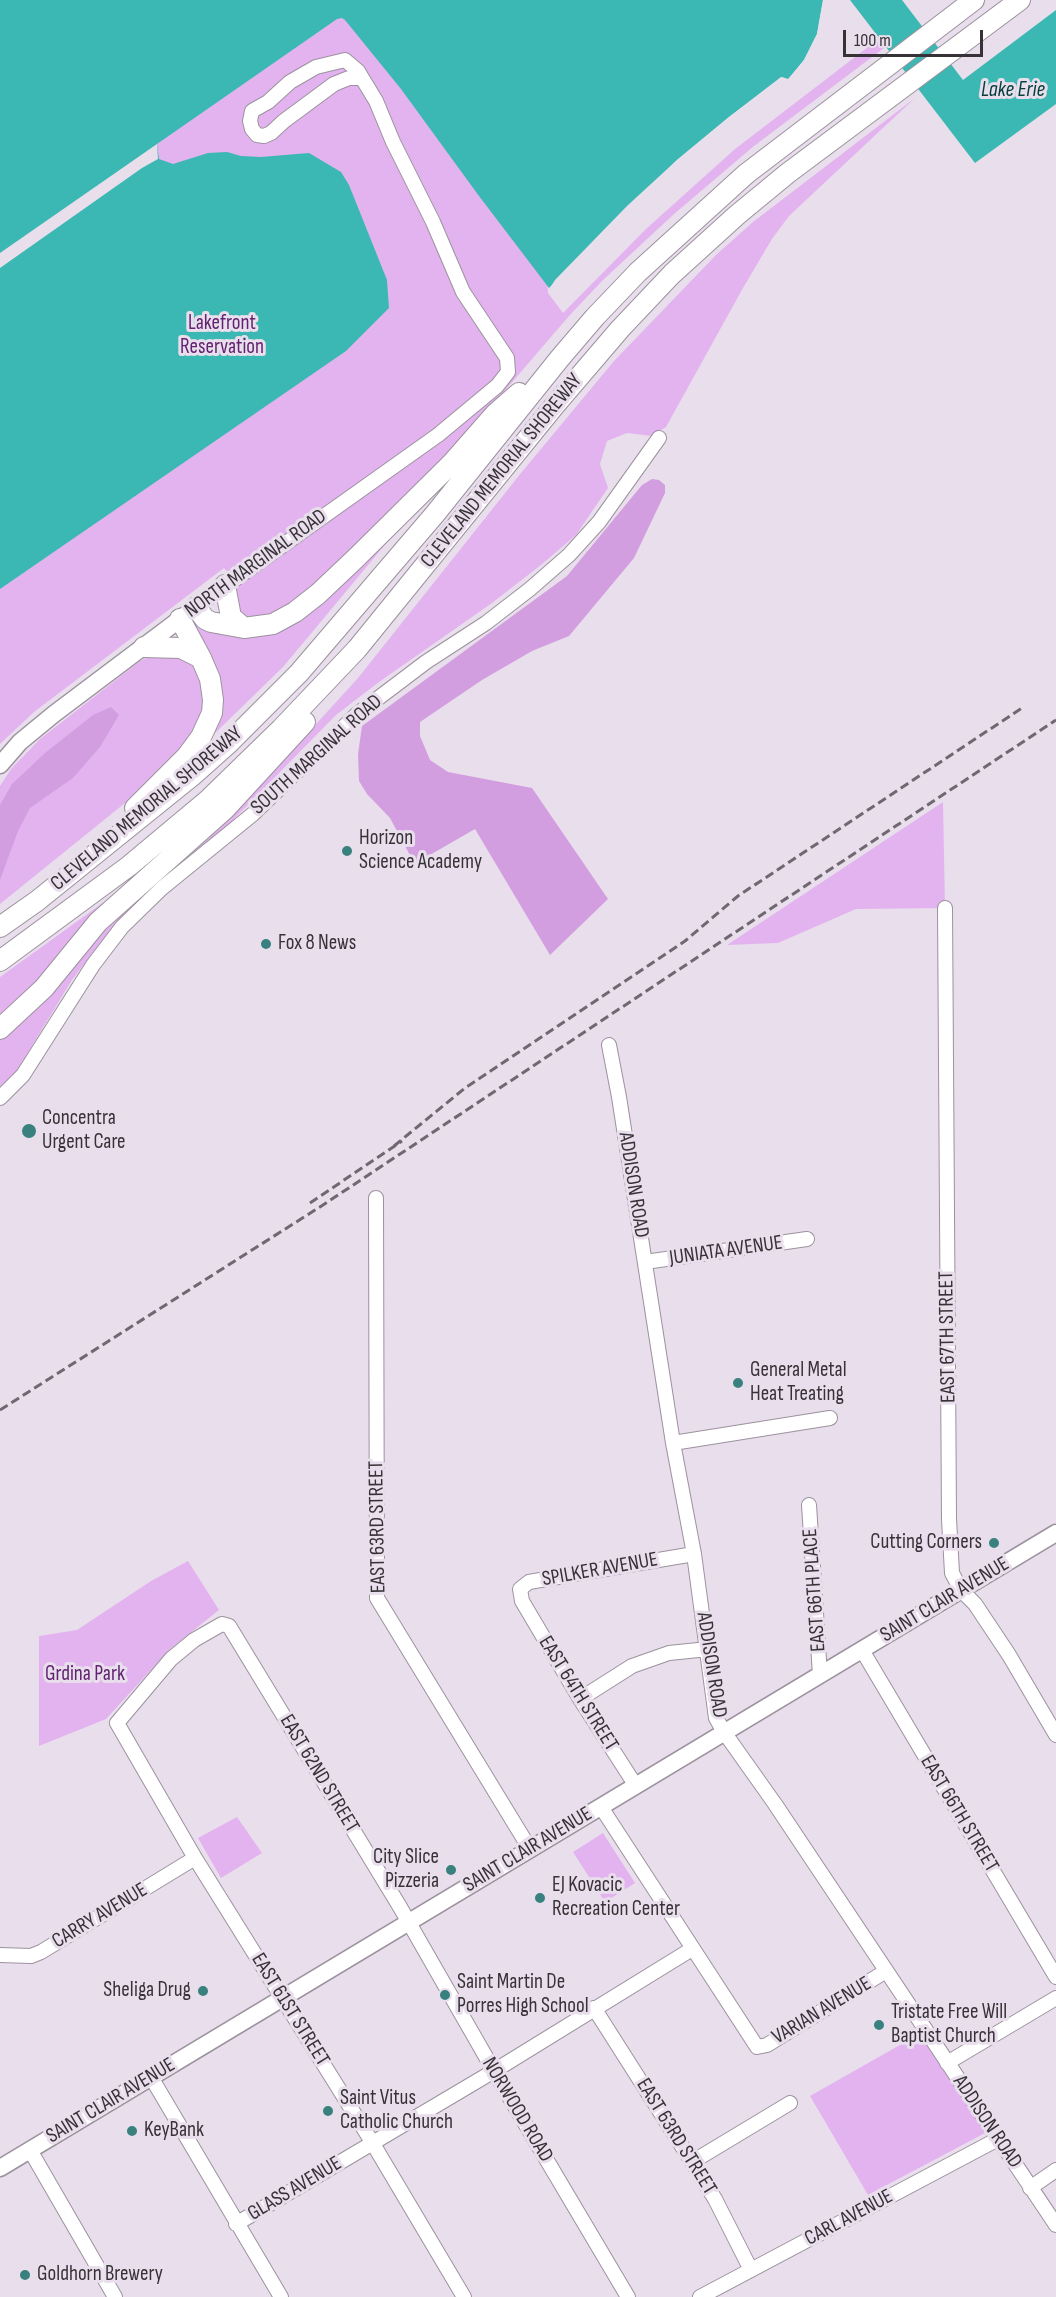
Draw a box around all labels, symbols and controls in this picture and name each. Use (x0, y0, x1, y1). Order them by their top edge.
scale bar (846, 18, 986, 56)
text: 100 m (854, 30, 891, 51)
water label: Lake Erie (981, 77, 1045, 103)
park label: Lakefront Reservation (180, 311, 264, 361)
street label: CLEVELAND MEMORIAL SHOREWAY (416, 369, 588, 573)
street label: NORTH MARGINAL ROAD (180, 504, 332, 624)
street label: SOUTH MARGINAL ROAD (246, 689, 388, 821)
street label: CLEVELAND MEMORIAL SHOREWAY (46, 721, 248, 897)
place label: Horizon Science Academy (359, 826, 482, 876)
marker: Horizon Science Academy (340, 844, 354, 858)
place label: Fox 8 News (278, 931, 356, 957)
marker: Fox 8 News (259, 937, 273, 951)
place label: Concentra Urgent Care (42, 1106, 126, 1156)
marker: Concentra Urgent Care (20, 1122, 38, 1140)
street label: ADDISON ROAD (612, 1131, 654, 1239)
street label: JUNIATA AVENUE (668, 1231, 784, 1271)
street label: EAST 67TH STREET (934, 1271, 962, 1403)
place label: General Metal Heat Treating (750, 1358, 847, 1408)
marker: General Metal Heat Treating (731, 1376, 745, 1390)
street label: EAST 63RD STREET (364, 1461, 392, 1593)
street label: EAST 66TH PLACE (798, 1528, 832, 1652)
place label: Cutting Corners (870, 1530, 982, 1556)
marker: Cutting Corners (987, 1536, 1001, 1550)
street label: SPILKER AVENUE (540, 1547, 660, 1593)
street label: SAINT CLAIR AVENUE (876, 1552, 1014, 1648)
street label: ADDISON ROAD (690, 1611, 732, 1719)
street label: EAST 64TH STREET (533, 1632, 623, 1756)
park label: Grdina Park (45, 1662, 125, 1688)
street label: EAST 62ND STREET (274, 1710, 364, 1838)
street label: EAST 66TH STREET (914, 1751, 1004, 1877)
street label: SAINT CLAIR AVENUE (459, 1802, 597, 1898)
place label: City Slice Pizzeria (373, 1845, 439, 1895)
marker: City Slice Pizzeria (444, 1863, 458, 1877)
place label: EJ Kovacic Recreation Center (552, 1873, 680, 1923)
street label: CARRY AVENUE (48, 1878, 152, 1954)
marker: EJ Kovacic Recreation Center (533, 1891, 547, 1905)
street label: EAST 61ST STREET (245, 1949, 335, 2071)
place label: Saint Martin De Porres High School (457, 1970, 589, 2020)
street label: VARIAN AVENUE (768, 1972, 876, 2050)
place label: Sheliga Drug (103, 1978, 191, 2004)
marker: Sheliga Drug (196, 1984, 210, 1998)
marker: Saint Martin De Porres High School (438, 1988, 452, 2002)
place label: Tristate Free Will Baptist Church (891, 2000, 1007, 2050)
marker: Tristate Free Will Baptist Church (872, 2018, 886, 2032)
street label: SAINT CLAIR AVENUE (42, 2053, 180, 2149)
street label: NORWOOD ROAD (476, 2053, 558, 2167)
street label: ADDISON ROAD (947, 2071, 1027, 2173)
street label: EAST 63RD STREET (630, 2074, 722, 2200)
place label: Saint Vitus Catholic Church (340, 2086, 453, 2136)
marker: Saint Vitus Catholic Church (321, 2104, 335, 2118)
place label: KeyBank (144, 2118, 204, 2144)
marker: KeyBank (125, 2124, 139, 2138)
street label: GLASS AVENUE (244, 2151, 346, 2227)
street label: CARL AVENUE (801, 2184, 897, 2252)
place label: Goldhorn Brewery (37, 2262, 163, 2288)
marker: Goldhorn Brewery (18, 2268, 32, 2282)

